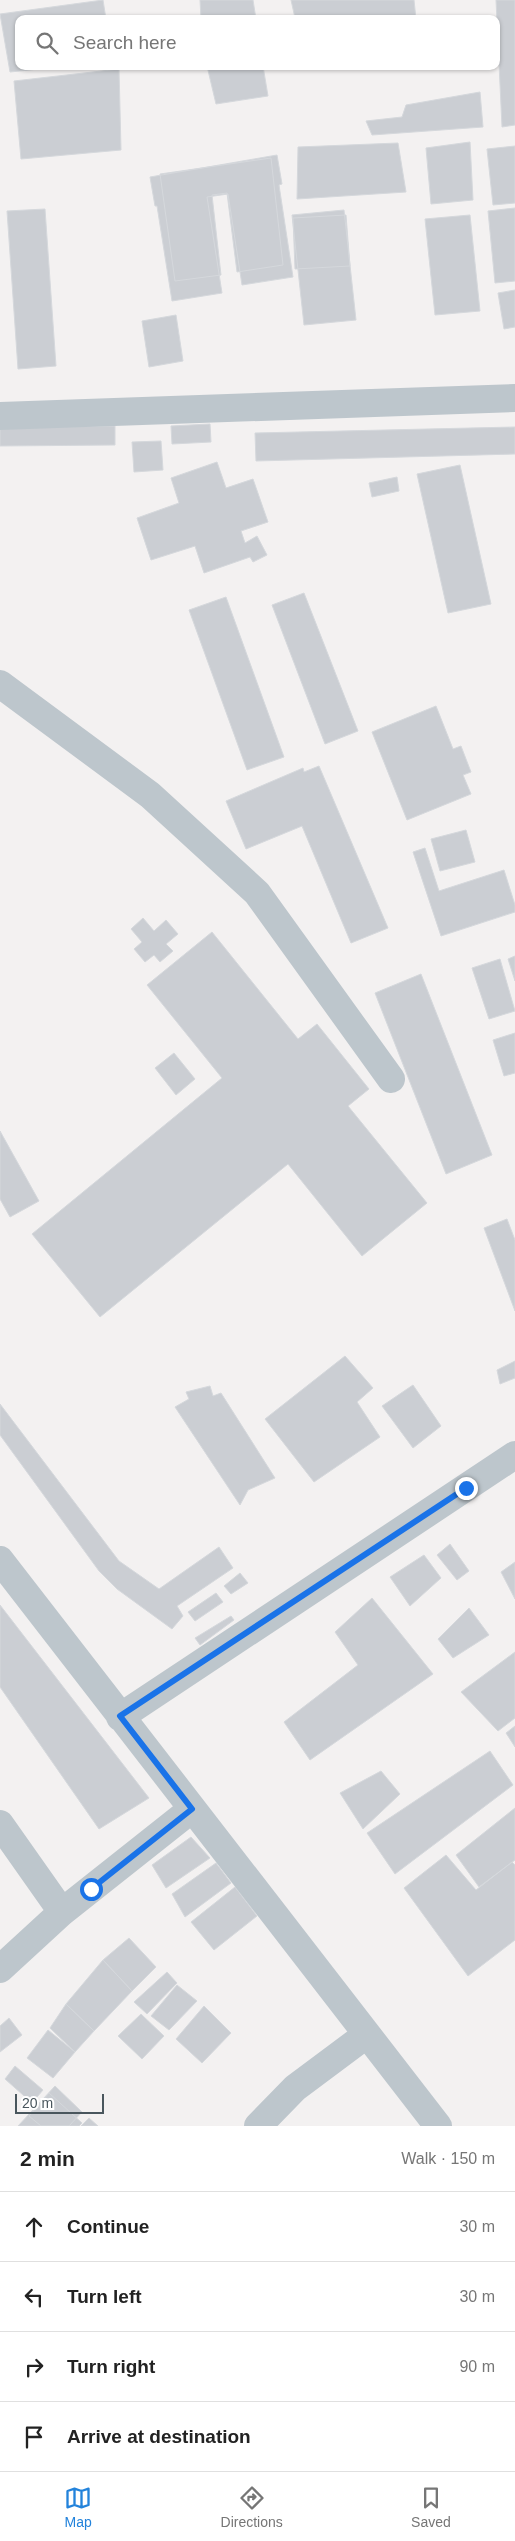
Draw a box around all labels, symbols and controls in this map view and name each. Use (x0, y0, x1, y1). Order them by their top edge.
search box (15, 15, 500, 70)
icon: search (33, 29, 61, 57)
text: Search here (73, 32, 177, 53)
route end (455, 1477, 478, 1500)
route start (80, 1878, 103, 1901)
scale bar (15, 2091, 104, 2114)
text: 20 m (22, 2095, 53, 2111)
text: 2 min (20, 2147, 75, 2170)
text: Walk · 150 m (401, 2150, 495, 2167)
icon: ahead (20, 2213, 48, 2241)
text: Continue (67, 2216, 149, 2237)
text: 30 m (459, 2218, 495, 2235)
icon: left (20, 2283, 48, 2311)
text: Turn left (67, 2286, 142, 2307)
text: 30 m (459, 2288, 495, 2305)
icon: right (20, 2353, 48, 2381)
text: Turn right (67, 2356, 155, 2377)
text: 90 m (459, 2358, 495, 2375)
icon: arrive (20, 2423, 48, 2451)
text: Arrive at destination (67, 2426, 251, 2447)
tab: Map (64, 2484, 92, 2530)
tab: Directions (221, 2484, 283, 2530)
tab: Saved (411, 2484, 451, 2530)

